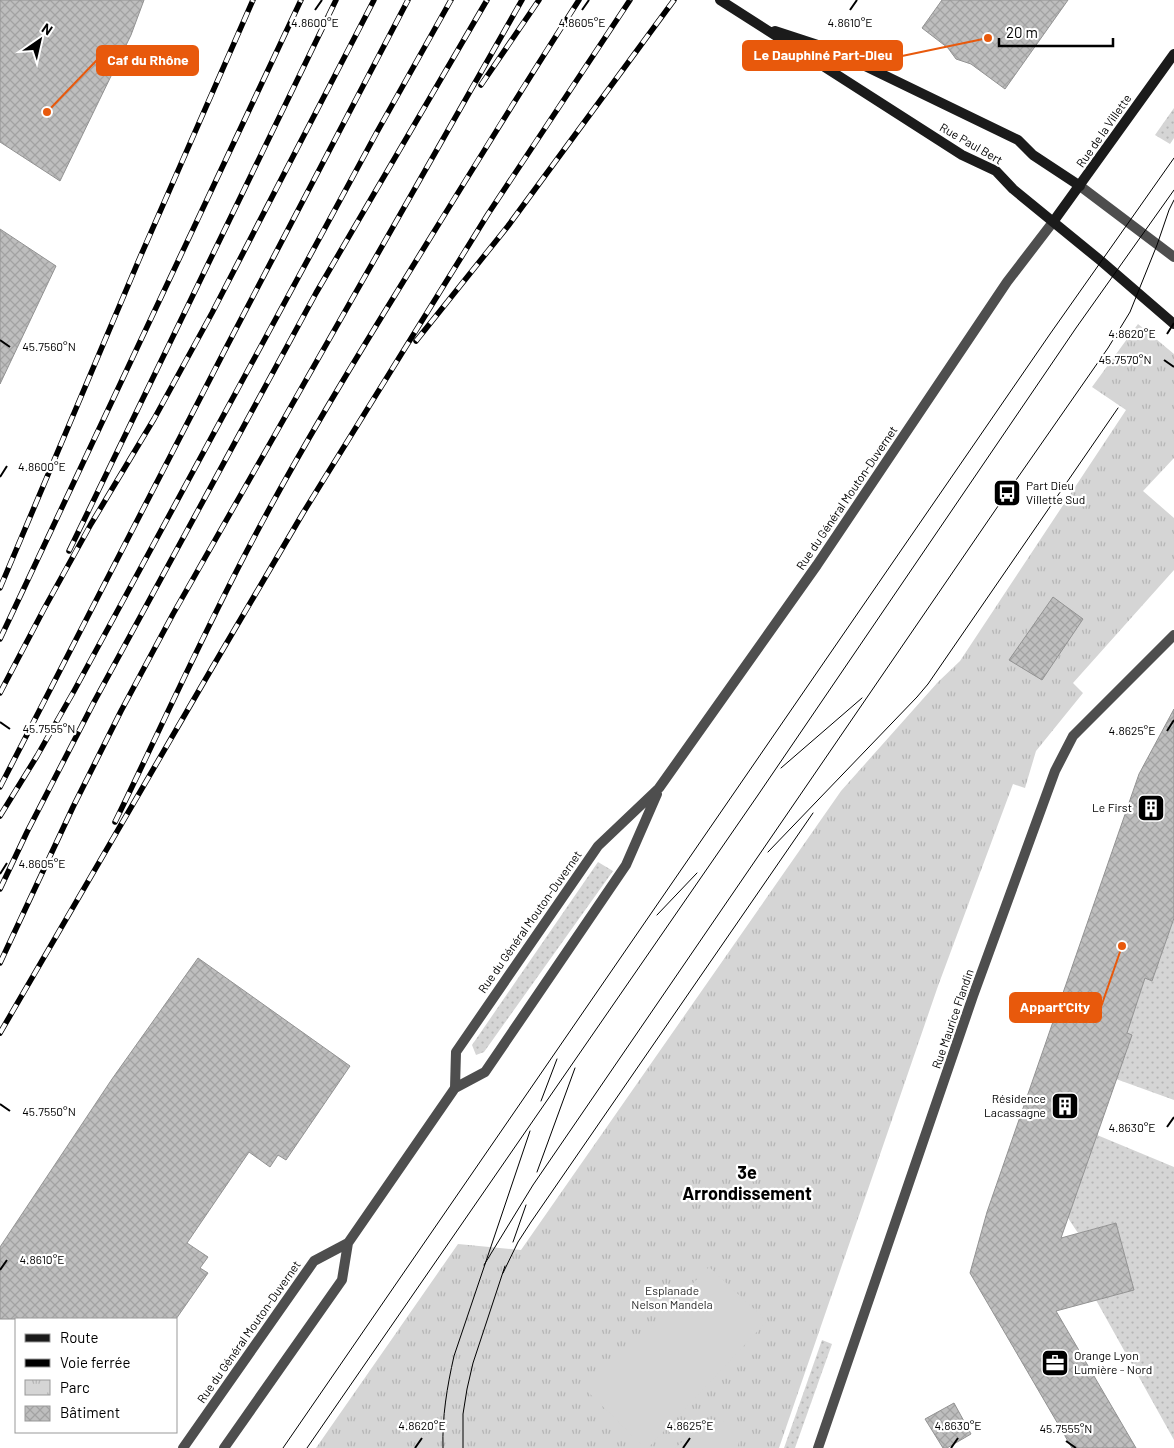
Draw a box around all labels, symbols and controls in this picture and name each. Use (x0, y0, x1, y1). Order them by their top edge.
north arrow (15, 15, 65, 65)
text: 4.8600°E (291, 15, 339, 29)
text: 4.8605°E (558, 15, 606, 29)
text: 4.8610°E (828, 15, 872, 29)
scale bar (999, 15, 1113, 47)
text: N (39, 19, 56, 38)
text: 20 m (1006, 23, 1038, 41)
callout: Le Dauphiné Part-Dieu (743, 41, 902, 70)
callout: Caf du Rhône (97, 46, 198, 75)
text: Le Dauphiné Part-Dieu (754, 46, 892, 63)
text: Caf du Rhône (107, 51, 189, 68)
street label: Rue de la Villette (1073, 91, 1134, 170)
street label: Rue Paul Bert (938, 120, 1005, 167)
text: 4.8620°E (1108, 326, 1156, 340)
text: 45.7560°N (22, 339, 76, 353)
text: 45.7570°N (1098, 352, 1152, 366)
street label: Rue du Général Mouton-Duvernet (793, 423, 900, 572)
text: 4.8600°E (18, 459, 66, 473)
bus stop icon: Part Dieu Villette Sud (992, 478, 1022, 508)
place label: Part Dieu Villette Sud (1026, 478, 1085, 506)
text: 45.7555°N (23, 721, 75, 735)
text: 4.8625°E (1109, 723, 1155, 737)
building icon: Le First (1136, 793, 1166, 823)
place label: Le First (1092, 800, 1132, 814)
street label: Rue du Général Mouton-Duvernet (475, 848, 584, 995)
text: 4.8605°E (18, 856, 66, 870)
street label: Rue Maurice Flandin (928, 967, 976, 1070)
callout: Appart'City (1010, 993, 1101, 1022)
text: Appart'City (1020, 998, 1090, 1015)
place label: Résidence Lacassagne (984, 1091, 1046, 1119)
building icon: Résidence Lacassagne (1050, 1091, 1080, 1121)
text: 45.7550°N (22, 1104, 76, 1118)
text: 4.8630°E (1108, 1120, 1156, 1134)
district label: 3e Arrondissement (682, 1161, 812, 1204)
text: 4.8610°E (20, 1252, 64, 1266)
street label: Rue du Général Mouton-Duvernet (194, 1258, 303, 1405)
park label: Esplanade Nelson Mandela (631, 1283, 713, 1311)
legend (15, 1318, 178, 1433)
text: Route (60, 1328, 99, 1346)
office icon: Orange Lyon Lumière - Nord (1040, 1348, 1070, 1378)
place label: Orange Lyon Lumière - Nord (1074, 1348, 1152, 1376)
text: Voie ferrée (60, 1353, 131, 1371)
text: Parc (60, 1378, 90, 1396)
text: Bâtiment (60, 1403, 120, 1421)
text: 4.8620°E (398, 1418, 446, 1432)
text: 4.8625°E (667, 1418, 713, 1432)
text: 4.8630°E (934, 1418, 982, 1432)
text: 45.7555°N (1040, 1421, 1092, 1435)

